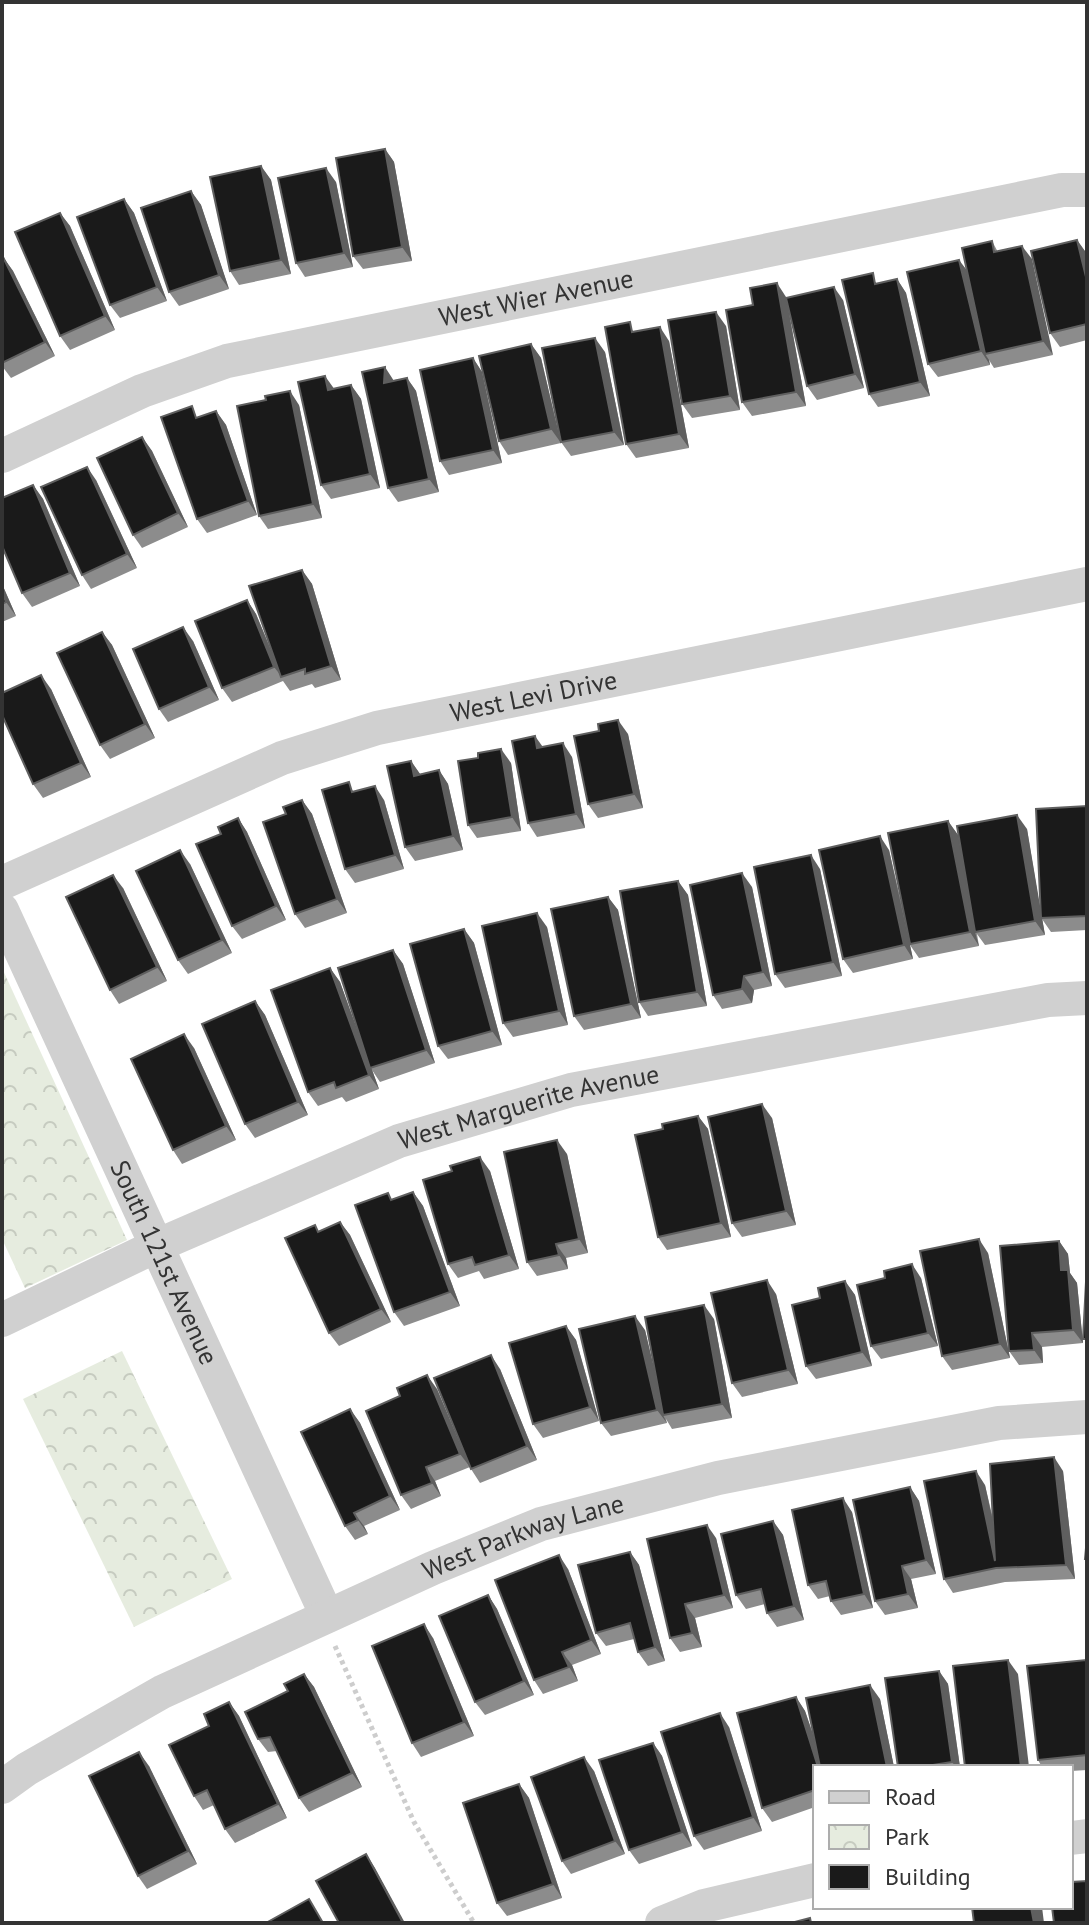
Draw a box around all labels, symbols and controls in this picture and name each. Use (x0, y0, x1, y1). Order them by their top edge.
street label: West Wier Avenue (436, 261, 636, 333)
street label: West Levi Drive (447, 663, 620, 729)
street label: West Marguerite Avenue (394, 1057, 662, 1156)
street label: South 121st Avenue (103, 1155, 226, 1370)
street label: West Parkway Lane (417, 1486, 627, 1587)
legend (813, 1765, 1073, 1909)
text: Road (885, 1781, 936, 1812)
text: Park (885, 1821, 930, 1852)
text: Building (885, 1861, 971, 1892)

